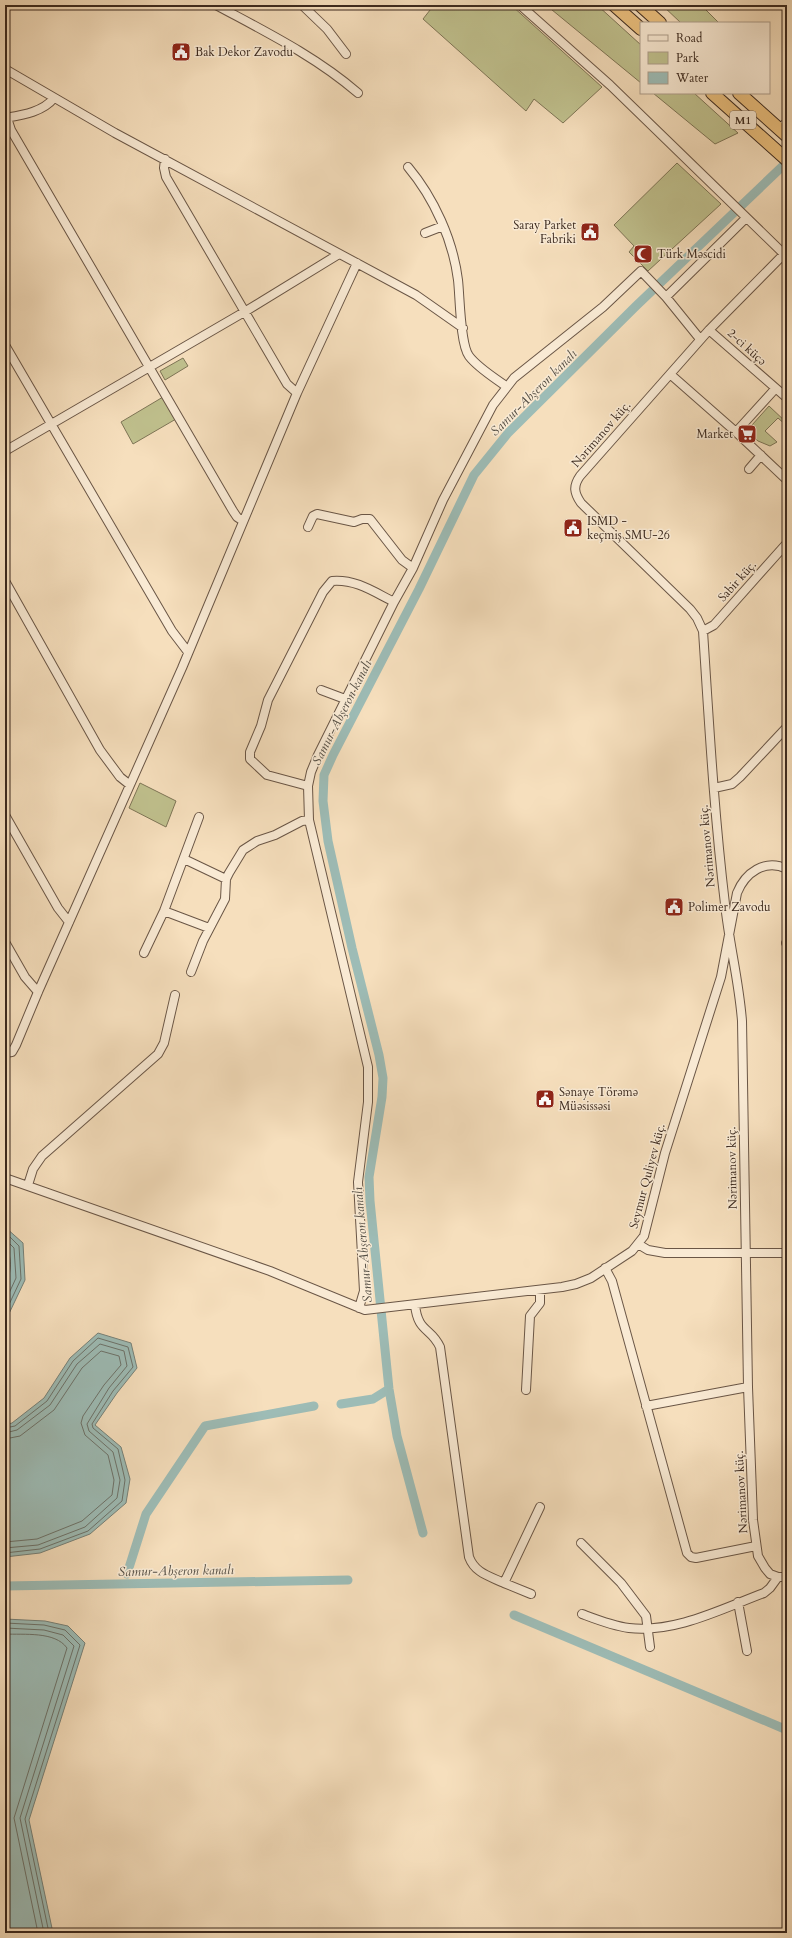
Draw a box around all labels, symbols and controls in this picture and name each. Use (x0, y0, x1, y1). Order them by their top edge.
legend (640, 22, 770, 94)
text: Road (676, 30, 703, 46)
public building icon: Bak Dekor Zavodu (170, 41, 192, 63)
place label: Bak Dekor Zavodu (195, 44, 293, 60)
text: Park (676, 50, 700, 66)
text: Water (675, 70, 709, 86)
road number: M1 (730, 111, 756, 129)
place label: Saray Parket Fabriki (513, 217, 577, 247)
public building icon: Saray Parket Fabriki (579, 221, 601, 243)
mosque icon: Türk Məscidi (632, 243, 654, 265)
place label: Türk Məscidi (657, 246, 726, 262)
street label: 2-ci küçə (724, 325, 770, 369)
water label: Samur-Abşeron kanalı (486, 345, 581, 440)
street label: Nərimanov küç. (568, 397, 634, 471)
supermarket icon: Market (736, 423, 758, 445)
place label: Market (696, 426, 733, 442)
place label: ISMD - keçmiş SMU-26 (587, 513, 670, 543)
public building icon: ISMD - keçmiş SMU-26 (562, 517, 584, 539)
street label: Sabir küç. (714, 557, 760, 605)
water label: Samur-Abşeron kanalı (308, 656, 376, 768)
street label: Nərimanov küç. (695, 804, 719, 888)
public building icon: Polimer Zavodu (663, 896, 685, 918)
place label: Polimer Zavodu (688, 899, 771, 915)
place label: Sənaye Törəmə Müəsissəsi (559, 1084, 638, 1114)
public building icon: Sənaye Törəmə Müəsissəsi (534, 1088, 556, 1110)
street label: Seymur Quliyev küç. (625, 1122, 669, 1230)
street label: Nərimanov küç. (723, 1126, 741, 1210)
water label: Samur-Abşeron kanalı (349, 1186, 377, 1303)
street label: Nərimanov küç. (731, 1450, 751, 1534)
water label: Samur-Abşeron kanalı (118, 1561, 235, 1581)

